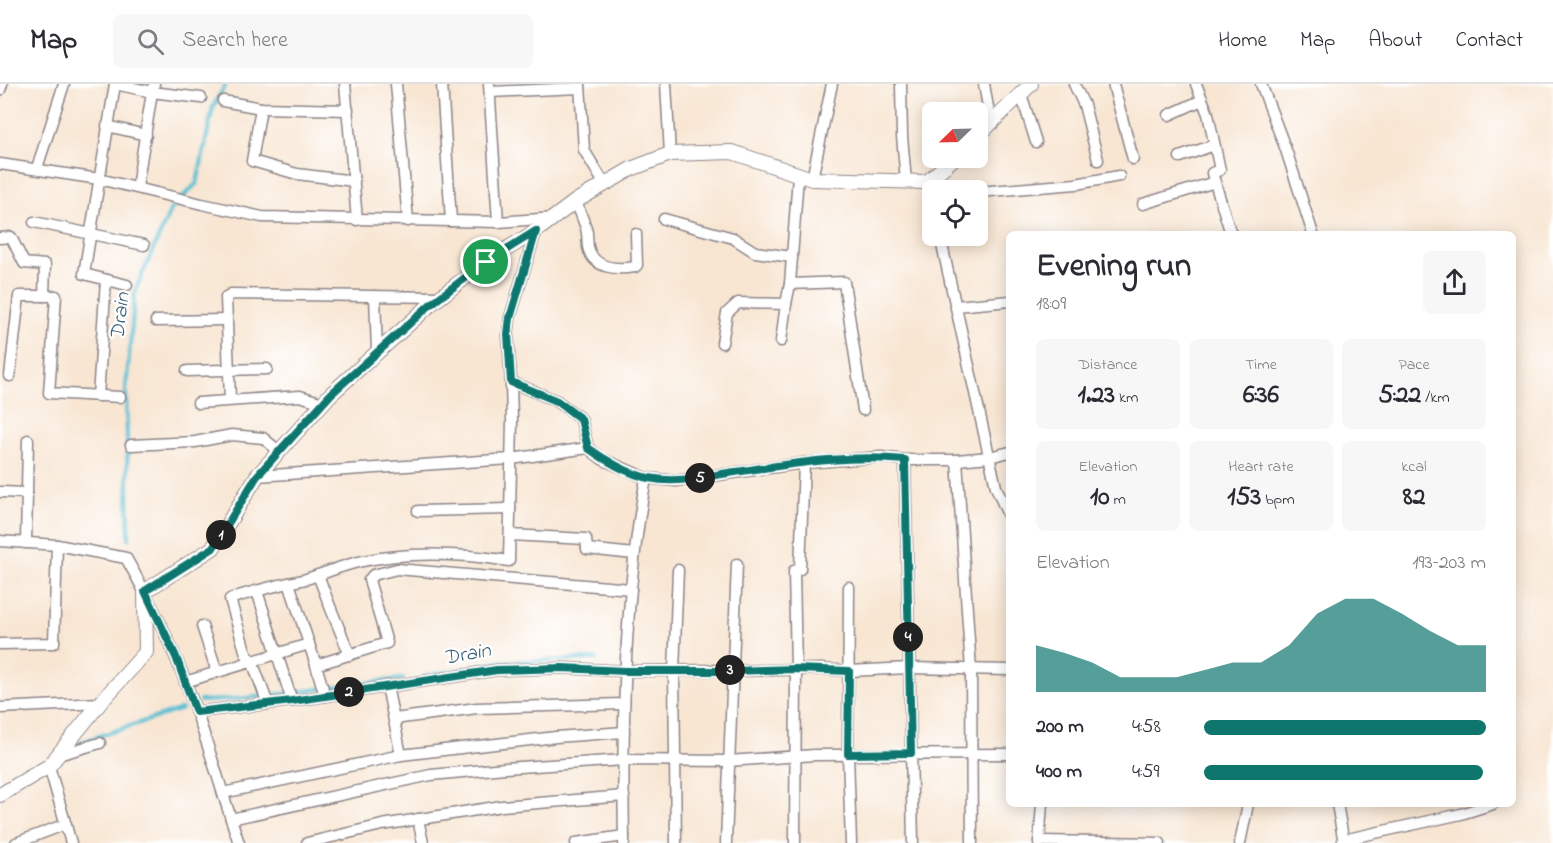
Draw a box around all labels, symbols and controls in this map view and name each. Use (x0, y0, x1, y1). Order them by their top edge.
search box (113, 14, 533, 68)
text: Map (30, 21, 77, 62)
icon: search (134, 25, 167, 58)
text: Search here (182, 25, 288, 57)
text: Home (1218, 26, 1267, 56)
text: Map (1300, 26, 1335, 56)
text: About (1368, 26, 1422, 56)
text: Contact (1455, 26, 1523, 56)
north arrow (922, 102, 988, 168)
map controls (922, 102, 988, 246)
button: locate (922, 180, 988, 246)
pin (460, 236, 511, 287)
text: Evening run (1036, 243, 1191, 291)
icon: arrive (469, 245, 502, 278)
button: share (1423, 251, 1486, 314)
water label: Drain (103, 290, 139, 342)
text: 18:09 (1036, 290, 1066, 319)
text: Distance (1079, 353, 1137, 377)
text: Time (1245, 353, 1277, 377)
text: Pace (1398, 353, 1430, 377)
text: 1.23 (1078, 377, 1115, 415)
text: 6:36 (1243, 377, 1279, 415)
text: 5:22 (1378, 377, 1421, 415)
text: km (1115, 386, 1138, 410)
text: /km (1421, 386, 1450, 410)
text: Elevation (1079, 455, 1137, 479)
text: Heart rate (1228, 455, 1294, 479)
text: kcal (1401, 455, 1427, 479)
pin: 5 (685, 463, 715, 493)
text: 5 (695, 466, 705, 490)
text: 10 (1090, 479, 1110, 517)
text: 153 (1227, 479, 1261, 517)
text: 82 (1403, 479, 1425, 517)
text: m (1110, 488, 1126, 512)
text: bpm (1261, 488, 1295, 512)
pin: 1 (206, 520, 236, 550)
text: 1 (218, 523, 224, 547)
text: Elevation (1036, 549, 1110, 578)
text: 193–203 m (1412, 549, 1486, 578)
pin: 4 (893, 622, 923, 652)
text: 4 (905, 625, 911, 649)
water label: Drain (441, 636, 494, 674)
pin: 3 (715, 655, 745, 685)
text: 3 (727, 658, 733, 682)
pin: 2 (334, 677, 364, 707)
text: 2 (345, 680, 353, 704)
text: 200 m (1036, 713, 1084, 742)
text: 4:58 (1132, 713, 1161, 742)
text: 400 m (1036, 758, 1082, 787)
text: 4:59 (1132, 758, 1159, 787)

